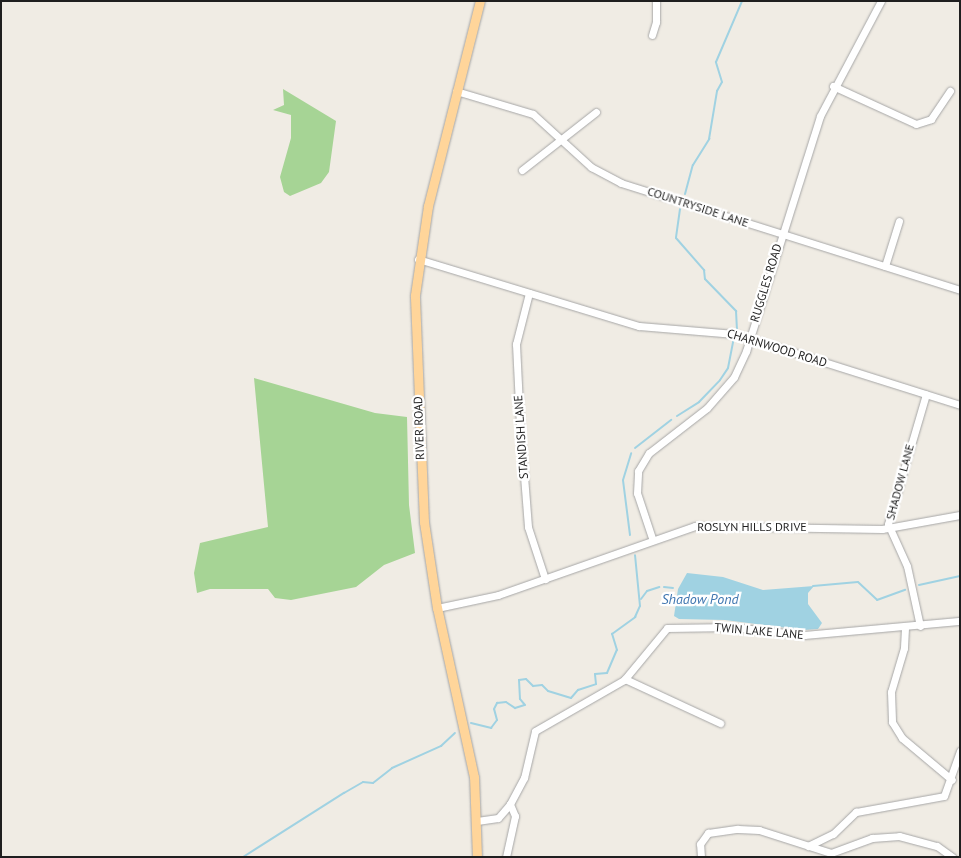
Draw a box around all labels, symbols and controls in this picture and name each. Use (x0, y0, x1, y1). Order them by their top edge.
street label: COUNTRYSIDE LANE (646, 184, 750, 230)
street label: RUGGLES ROAD (747, 242, 785, 324)
street label: CHARNWOOD ROAD (725, 326, 829, 370)
street label: STANDISH LANE (511, 395, 531, 479)
street label: RIVER ROAD (411, 396, 427, 460)
street label: SHADOW LANE (883, 442, 917, 522)
street label: ROSLYN HILLS DRIVE (697, 520, 807, 534)
water label: Shadow Pond (661, 591, 739, 607)
street label: TWIN LAKE LANE (714, 620, 804, 642)

